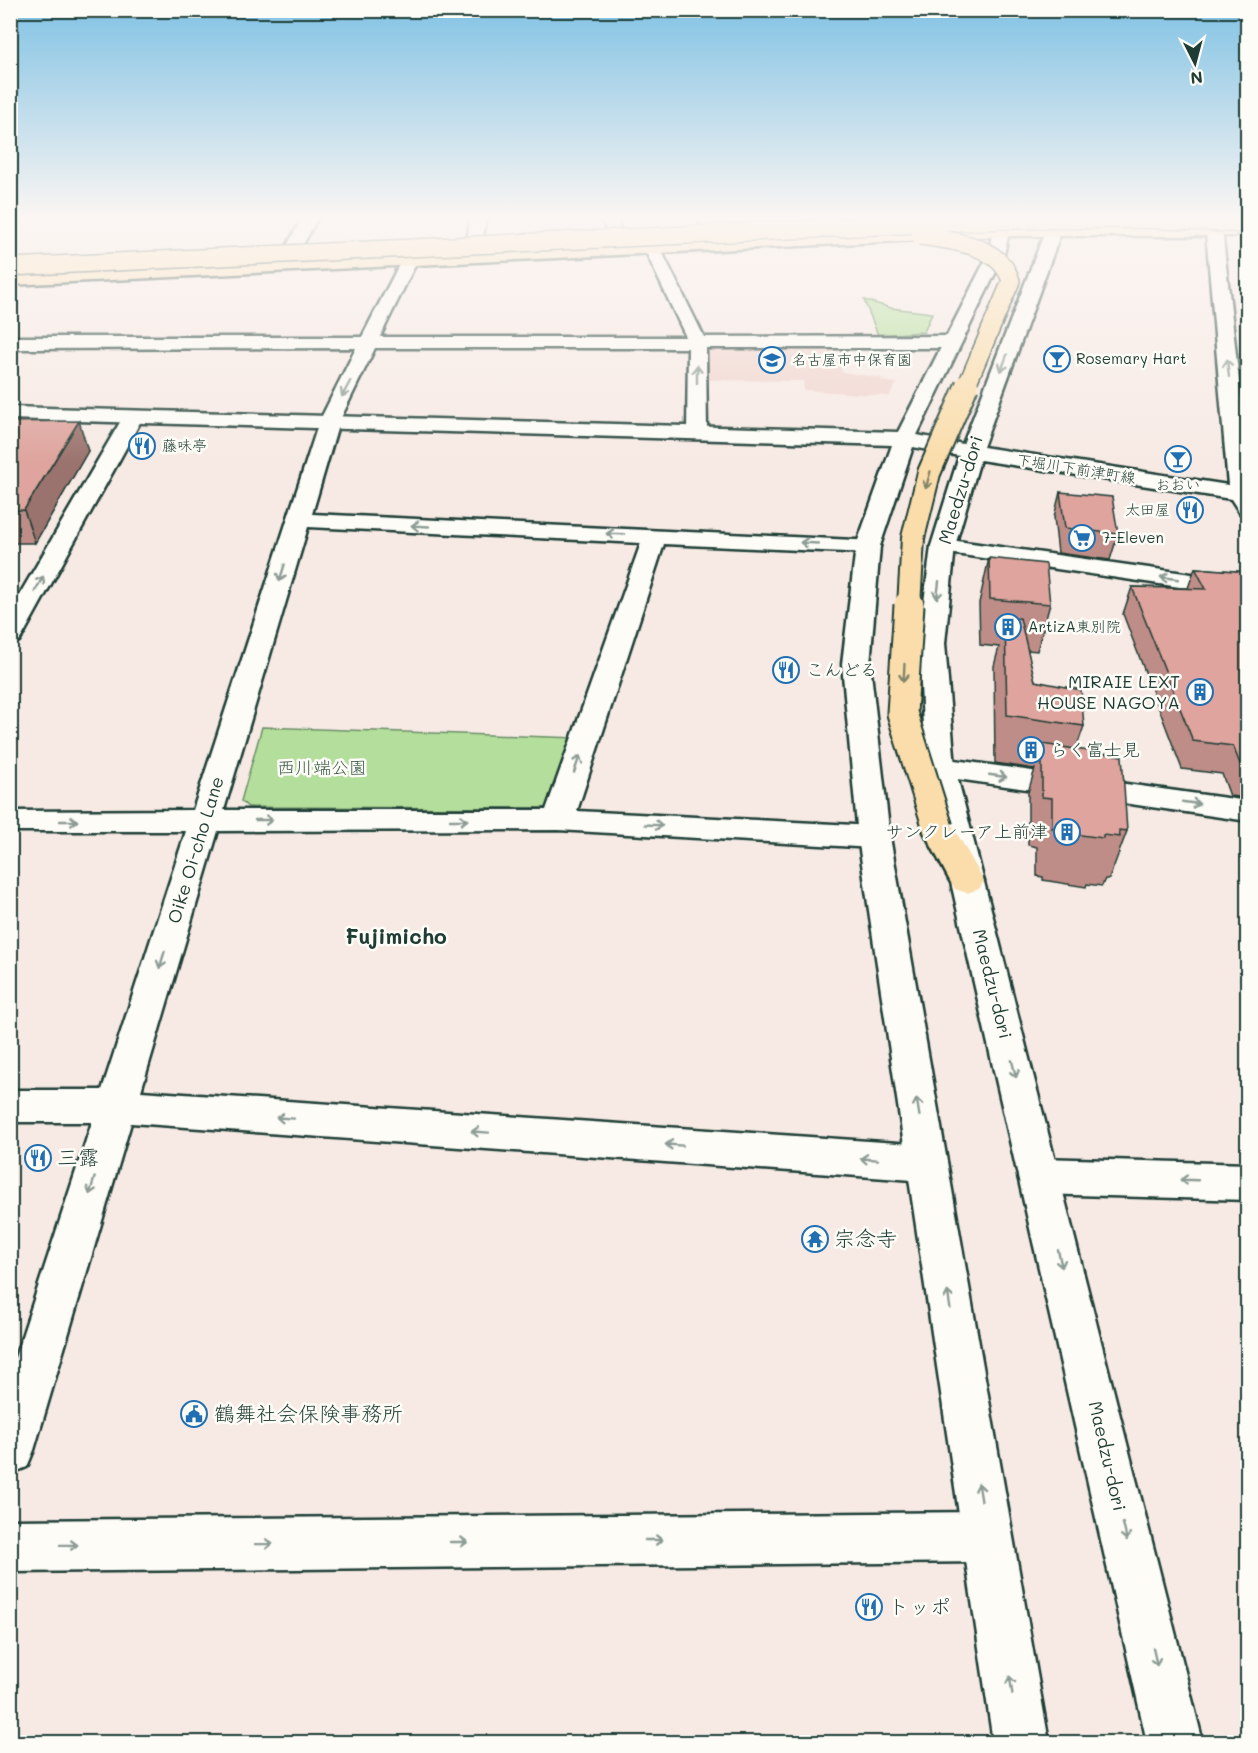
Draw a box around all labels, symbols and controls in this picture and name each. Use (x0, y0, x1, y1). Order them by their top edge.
north arrow (1165, 33, 1225, 93)
text: N (1189, 67, 1204, 89)
bar icon: Rosemary Hart (1042, 344, 1072, 374)
school or university icon: 名古屋市中保育園 (757, 345, 787, 375)
place label: Rosemary Hart (1076, 348, 1187, 368)
place label: 名古屋市中保育園 (792, 349, 912, 369)
one-way arrow (998, 353, 1009, 372)
one-way arrow (1222, 358, 1233, 378)
one-way arrow (691, 365, 703, 385)
one-way arrow (340, 380, 351, 398)
restaurant icon: 藤味亭 (127, 431, 157, 461)
street label: Maedzu-dori (932, 433, 988, 547)
place label: 藤味亭 (162, 435, 207, 455)
bar icon: おおい (1163, 444, 1193, 474)
street label: 下堀川下前津町線 (1015, 449, 1137, 487)
one-way arrow (922, 470, 933, 489)
place label: おおい (1155, 474, 1201, 494)
restaurant icon: 太田屋 (1175, 495, 1205, 525)
place label: 太田屋 (1125, 499, 1170, 519)
one-way arrow (410, 520, 430, 531)
supermarket icon: 7-Eleven (1067, 523, 1097, 553)
place label: 7-Eleven (1102, 527, 1164, 547)
one-way arrow (605, 529, 625, 540)
one-way arrow (800, 538, 820, 549)
one-way arrow (276, 563, 287, 582)
one-way arrow (1159, 573, 1179, 584)
one-way arrow (33, 576, 45, 593)
one-way arrow (932, 579, 943, 599)
building icon: ArtizA東別院 (993, 612, 1023, 642)
place label: ArtizA東別院 (1028, 616, 1121, 636)
restaurant icon: こんどる (771, 655, 801, 685)
place label: こんどる (806, 657, 878, 681)
one-way arrow (898, 662, 909, 682)
place label: MIRAIE LEXT HOUSE NAGOYA (1037, 669, 1180, 714)
building icon: MIRAIE LEXT HOUSE NAGOYA (1185, 677, 1215, 707)
building icon: らく富士見 (1016, 735, 1046, 765)
place label: らく富士見 (1050, 737, 1140, 761)
park label: 西川端公園 (277, 755, 367, 779)
one-way arrow (573, 755, 584, 774)
one-way arrow (987, 771, 1007, 782)
street label: Oike Oi-cho Lane (161, 773, 229, 926)
one-way arrow (1181, 797, 1200, 808)
one-way arrow (253, 814, 273, 826)
one-way arrow (448, 814, 468, 826)
one-way arrow (58, 815, 78, 826)
building icon: サンクレーア上前津 (1052, 817, 1082, 847)
one-way arrow (643, 819, 663, 830)
place label: サンクレーア上前津 (886, 819, 1048, 843)
district label: Fujimicho (345, 922, 447, 949)
street label: Maedzu-dori (968, 926, 1018, 1041)
one-way arrow (156, 950, 167, 969)
one-way arrow (1008, 1059, 1020, 1078)
one-way arrow (912, 1098, 923, 1118)
one-way arrow (276, 1113, 295, 1124)
one-way arrow (470, 1126, 490, 1137)
one-way arrow (665, 1140, 685, 1151)
restaurant icon: 三露 (23, 1143, 53, 1173)
place label: 三露 (57, 1143, 99, 1170)
one-way arrow (859, 1153, 879, 1164)
one-way arrow (1180, 1174, 1200, 1186)
one-way arrow (86, 1176, 97, 1195)
temple icon: 宗念寺 (800, 1224, 830, 1254)
place label: 宗念寺 (834, 1224, 897, 1251)
one-way arrow (1054, 1249, 1066, 1268)
one-way arrow (943, 1290, 954, 1310)
street label: Maedzu-dori (1084, 1398, 1132, 1513)
public building icon: 鶴舞社会保険事務所 (179, 1399, 209, 1429)
place label: 鶴舞社会保険事務所 (214, 1399, 403, 1426)
one-way arrow (974, 1483, 985, 1503)
one-way arrow (1119, 1522, 1131, 1541)
one-way arrow (643, 1534, 663, 1546)
one-way arrow (448, 1536, 468, 1548)
one-way arrow (253, 1538, 273, 1550)
one-way arrow (58, 1539, 78, 1551)
restaurant icon: トッポ (854, 1592, 884, 1622)
place label: トッポ (888, 1592, 951, 1619)
one-way arrow (1149, 1647, 1161, 1666)
one-way arrow (1005, 1675, 1016, 1695)

